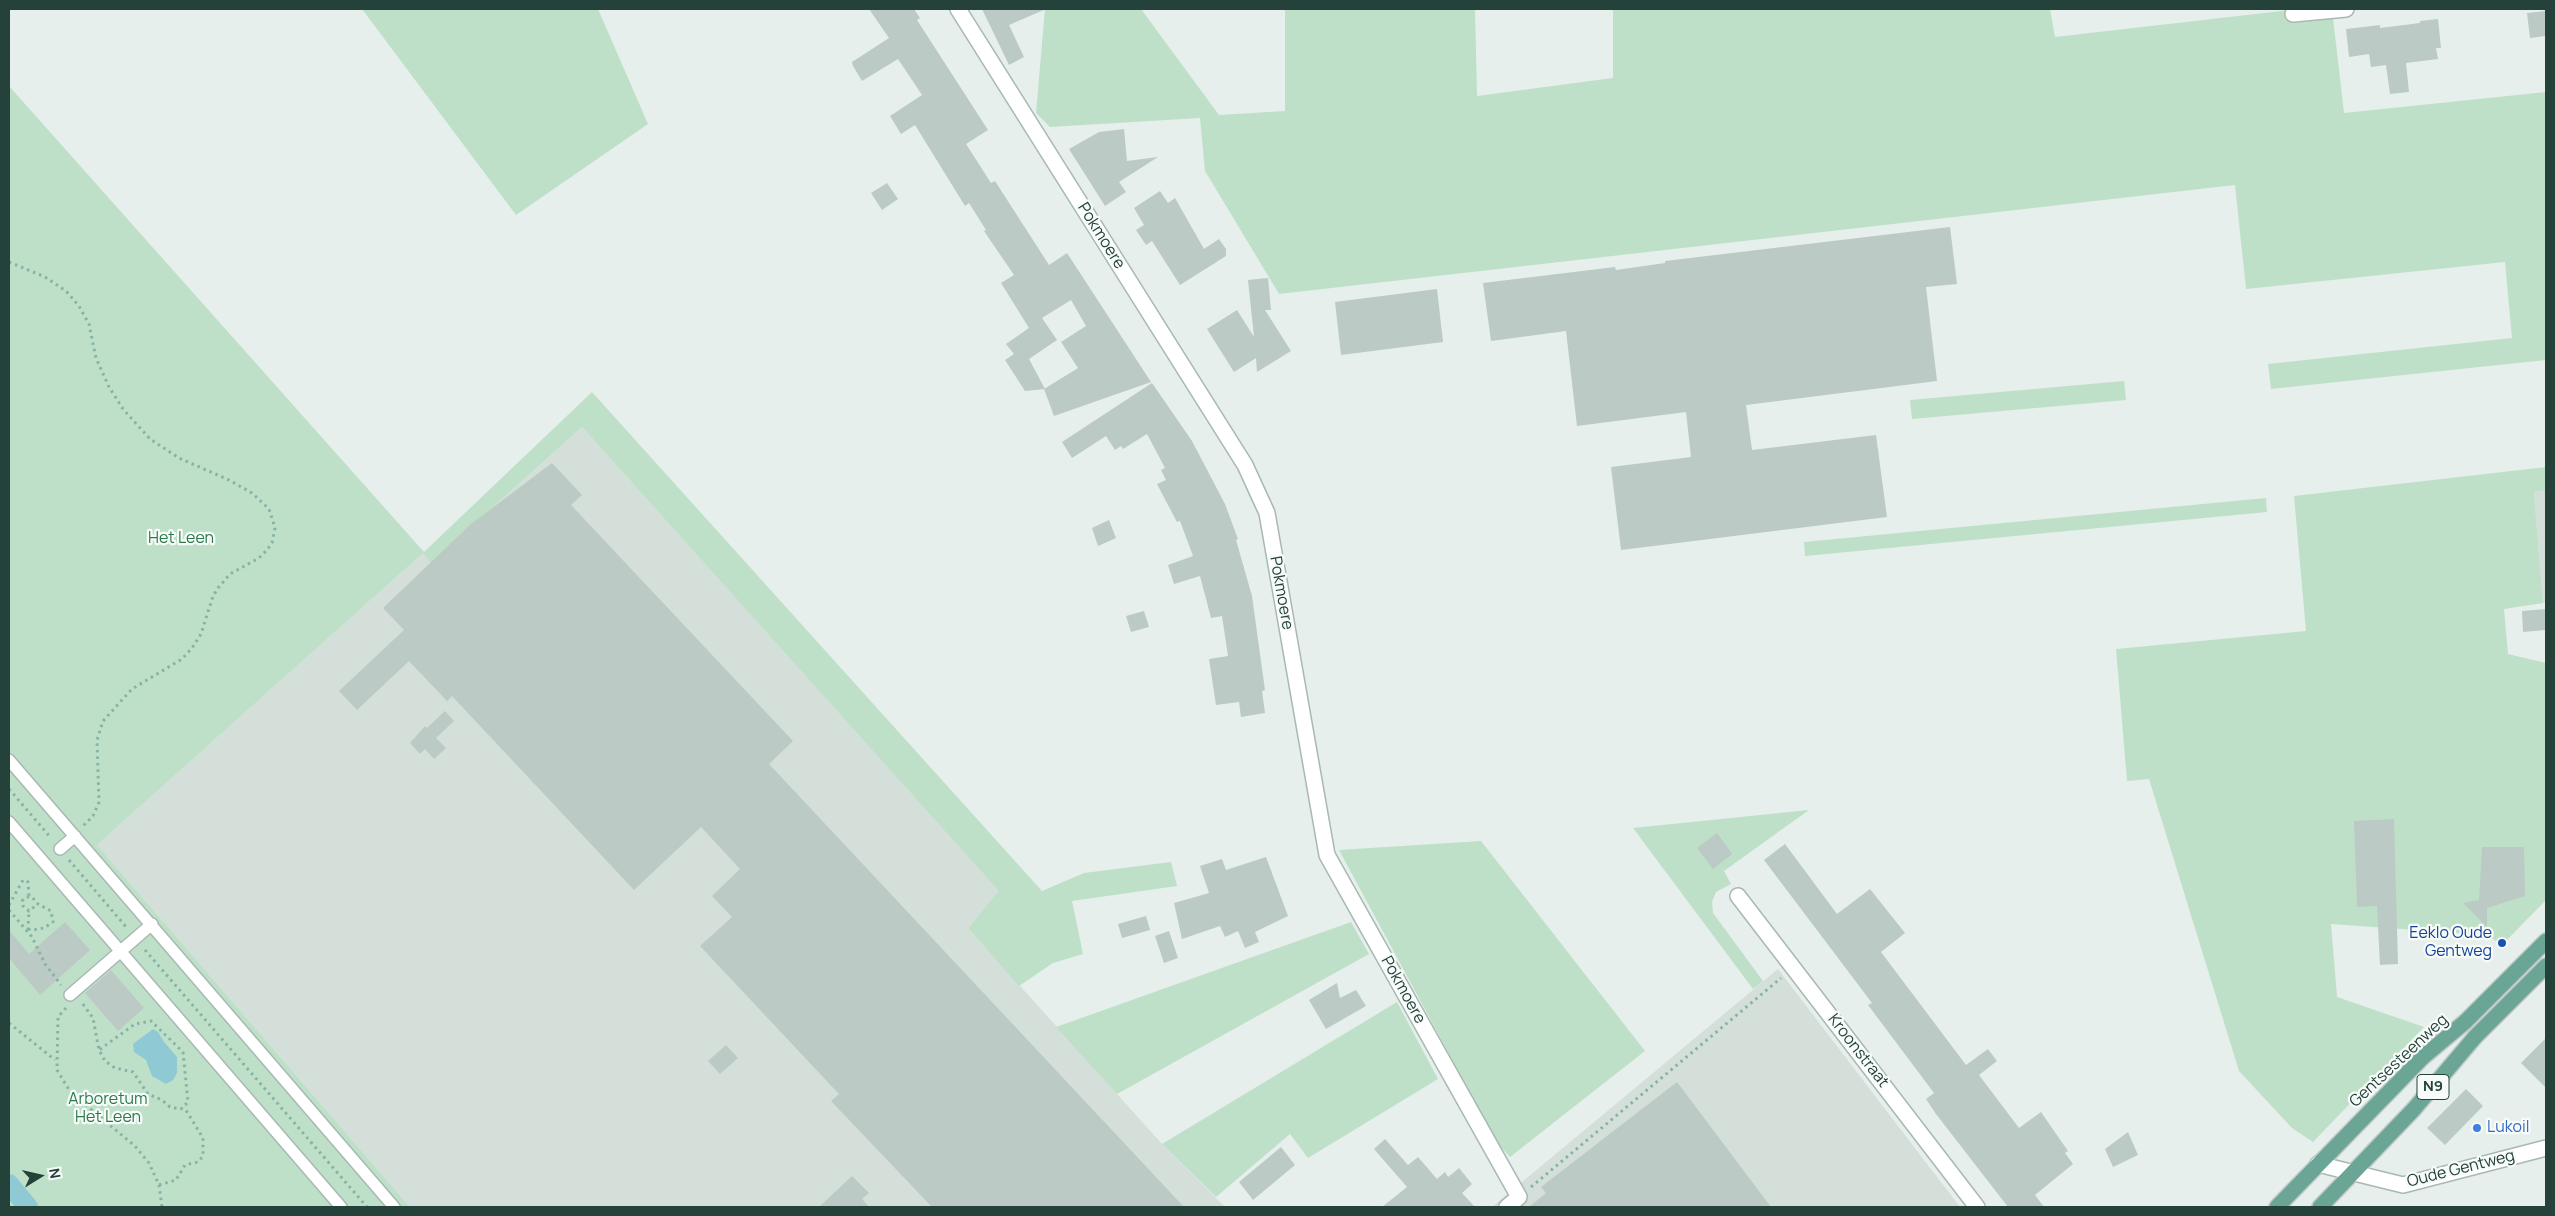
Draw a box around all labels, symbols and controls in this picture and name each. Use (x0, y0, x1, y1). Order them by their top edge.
street label: Pokmoere (1073, 199, 1129, 273)
park label: Het Leen (148, 529, 214, 549)
street label: Pokmoere (1265, 555, 1297, 631)
place label: Eeklo Oude Gentweg (2409, 924, 2492, 962)
marker: Eeklo Oude Gentweg (2496, 937, 2508, 949)
street label: Pokmoere (1377, 953, 1429, 1027)
street label: Kroonstraat (1823, 1010, 1893, 1092)
street label: Gentsesteenweg (2346, 1011, 2452, 1111)
road number: N9 (2417, 1074, 2449, 1100)
park label: Arboretum Het Leen (68, 1090, 148, 1128)
place label: Lukoil (2487, 1118, 2529, 1138)
marker: Lukoil (2471, 1122, 2483, 1134)
street label: Oude Gentweg (2405, 1146, 2517, 1192)
north arrow (15, 1151, 65, 1201)
text: N (45, 1167, 65, 1180)

